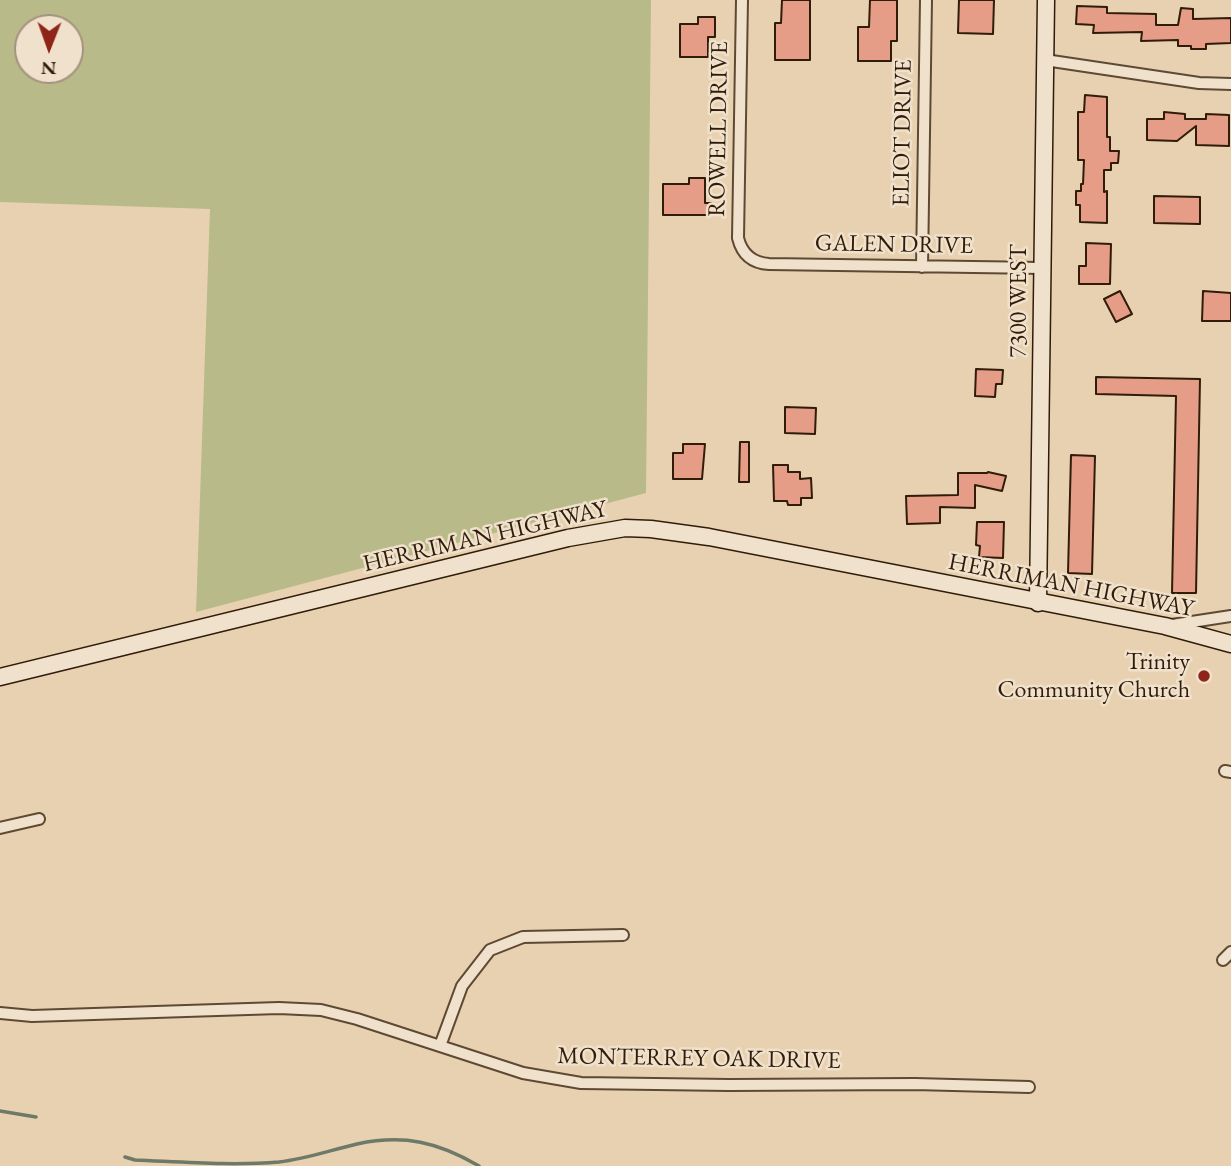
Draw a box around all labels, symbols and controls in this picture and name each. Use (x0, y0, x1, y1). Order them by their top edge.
north arrow (14, 14, 84, 84)
street label: ROWELL DRIVE (703, 41, 735, 217)
text: N (41, 56, 57, 81)
street label: ELIOT DRIVE (887, 59, 919, 207)
street label: GALEN DRIVE (815, 229, 973, 261)
street label: 7300 WEST (1005, 244, 1033, 358)
street label: HERRIMAN HIGHWAY (360, 495, 610, 579)
street label: HERRIMAN HIGHWAY (946, 548, 1196, 624)
place label: Trinity Community Church (997, 648, 1190, 704)
marker: Trinity Community Church (1196, 668, 1212, 684)
street label: MONTERREY OAK DRIVE (557, 1042, 841, 1076)

